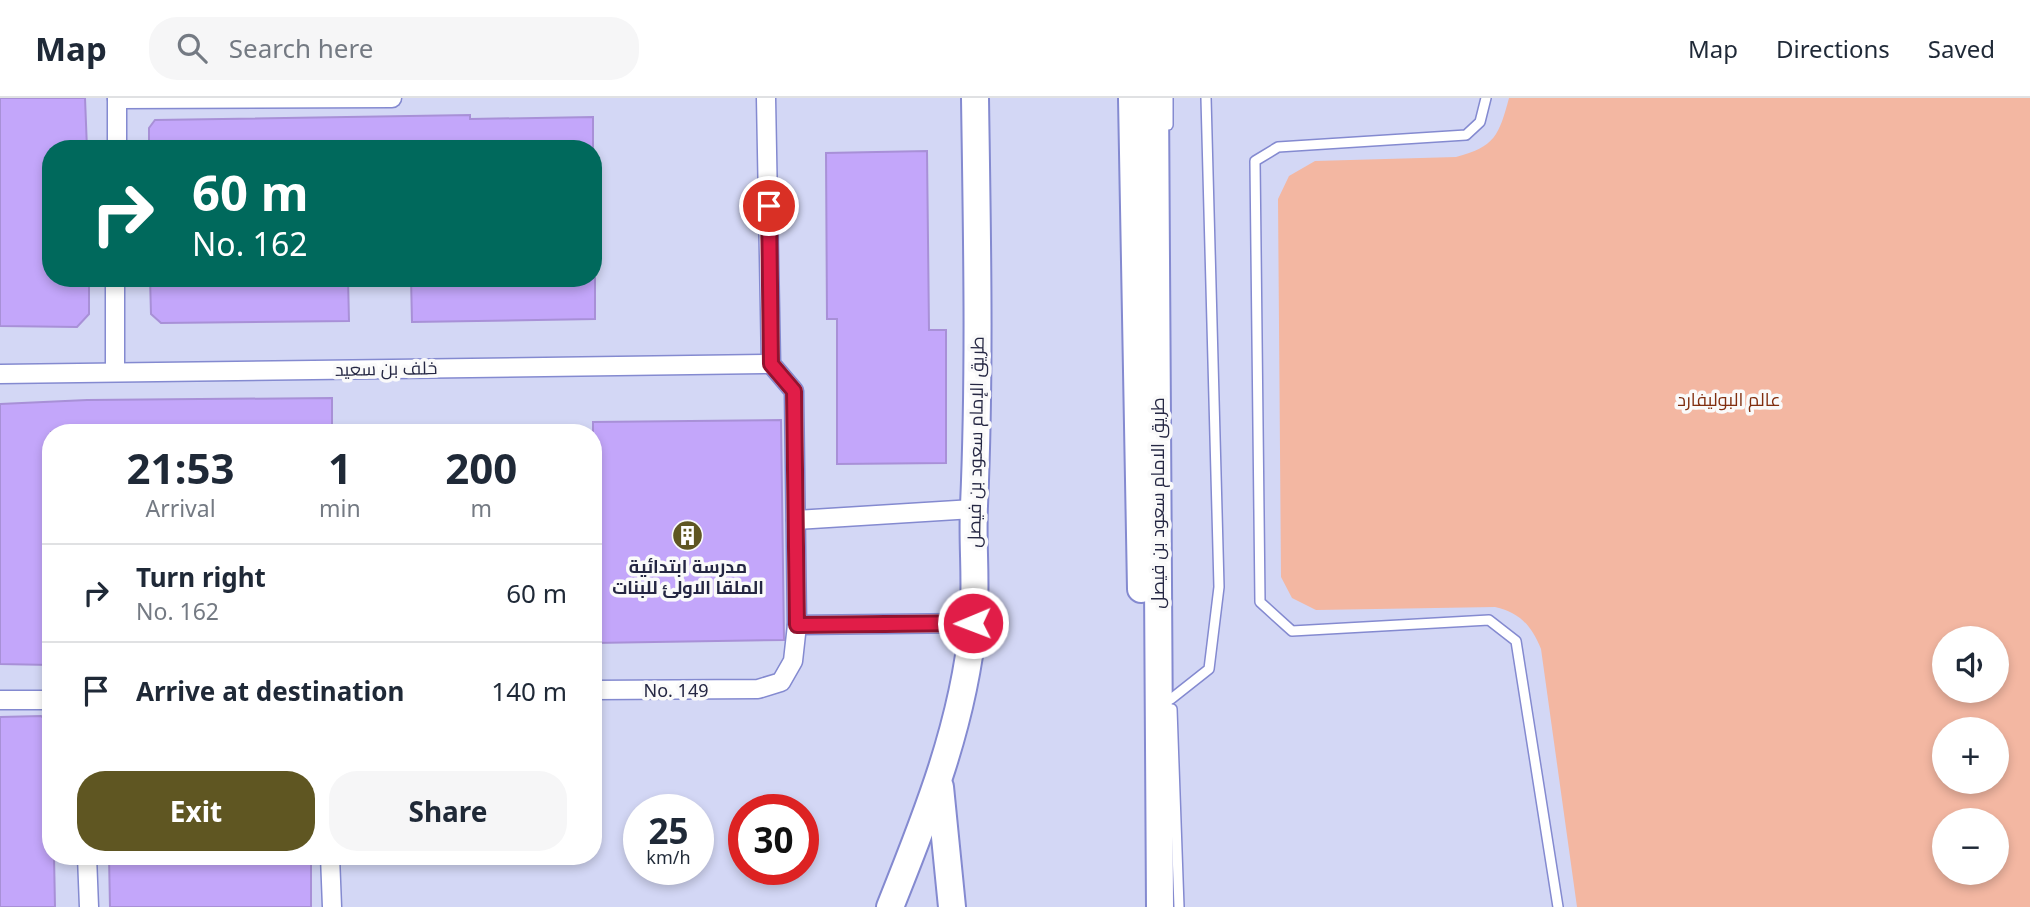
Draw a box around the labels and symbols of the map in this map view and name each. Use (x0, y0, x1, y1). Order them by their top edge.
pin (739, 176, 799, 236)
street label: طريق الإمام سعود بن فيصل (961, 336, 990, 548)
street label: خلف بن سعيد (335, 355, 437, 381)
park label: عالم البوليفارد (1677, 387, 1781, 412)
street label: طريق الامام سعود بن فيصل (1145, 397, 1170, 609)
building icon: مدرسة ابتدائية الملقا الاولئ للبنات (671, 519, 705, 553)
place label: مدرسة ابتدائية الملقا الاولئ للبنات (612, 554, 764, 599)
position arrow (936, 586, 1010, 660)
street label: No. 149 (644, 678, 708, 702)
speed limit sign: 30 (728, 794, 819, 885)

